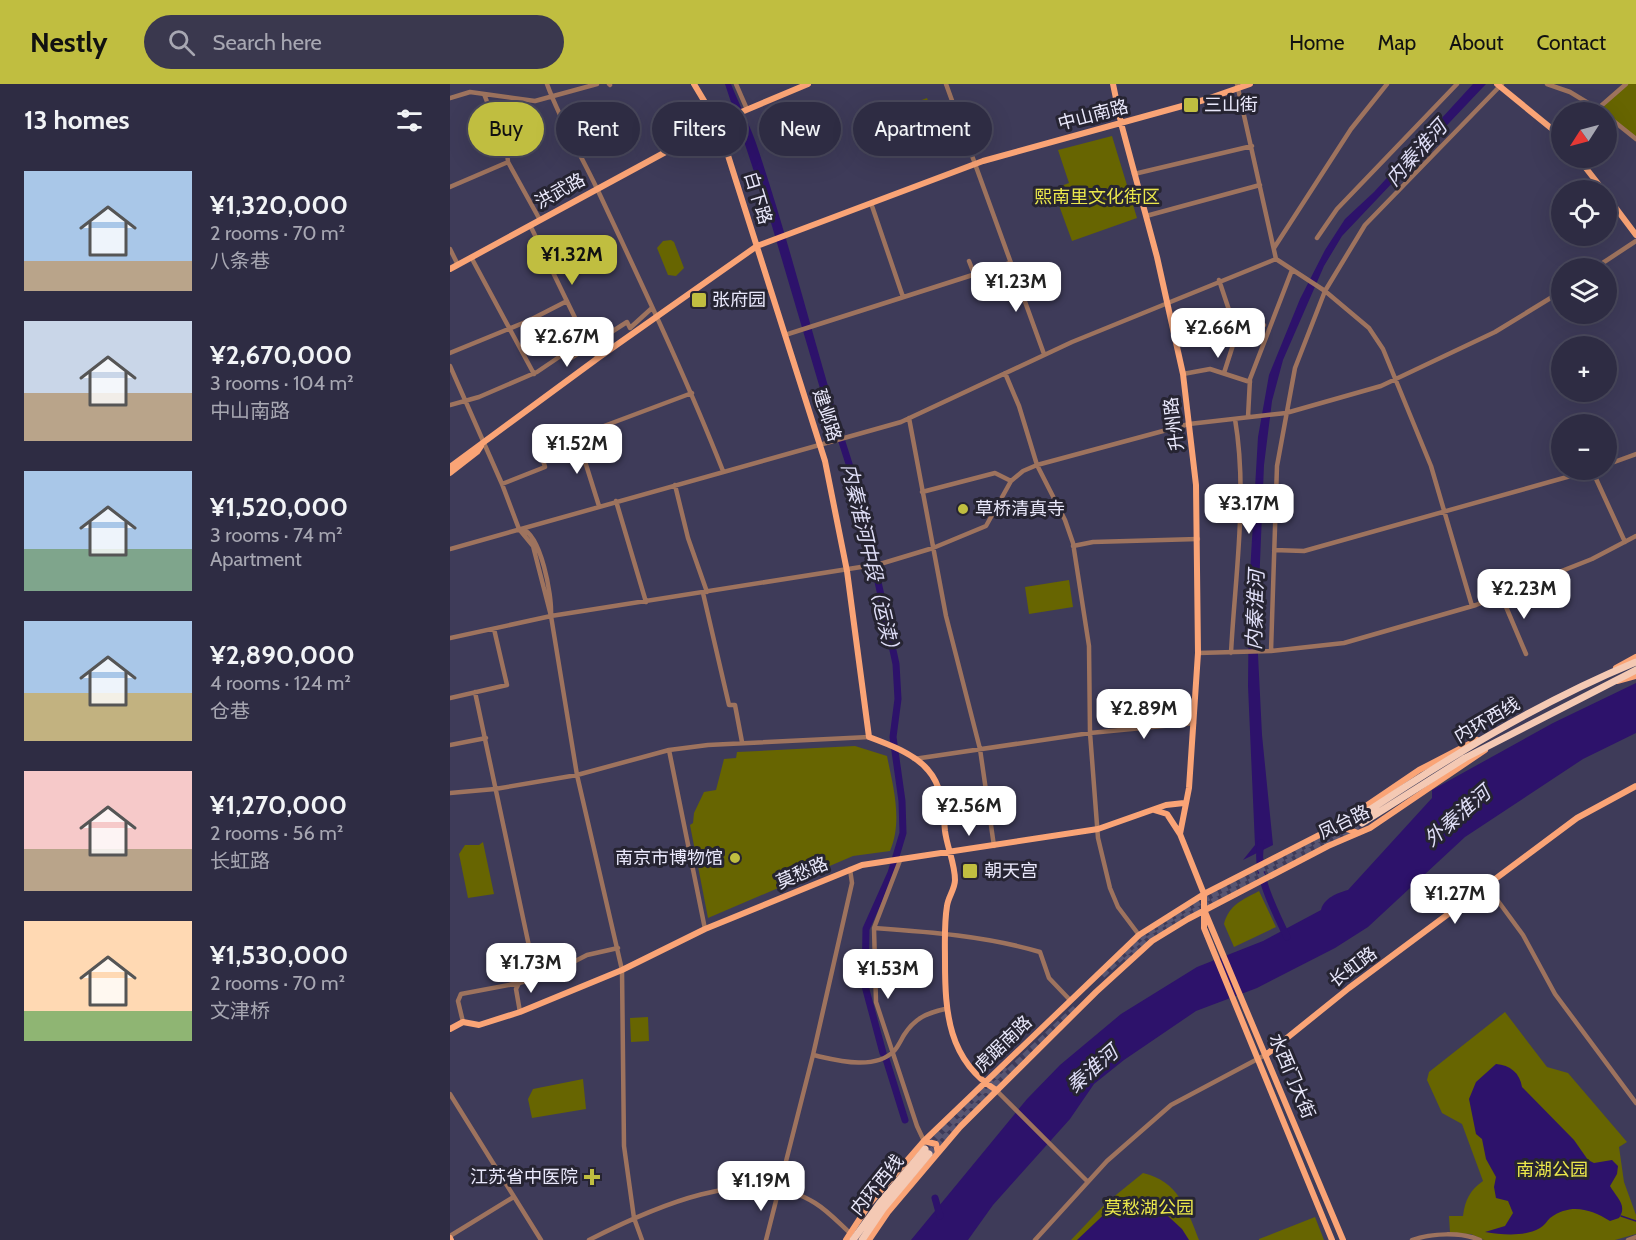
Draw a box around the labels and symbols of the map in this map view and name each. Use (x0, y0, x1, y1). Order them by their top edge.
place label: 三山街 (1204, 94, 1258, 116)
street label: 中山南路 (1055, 95, 1131, 135)
marker: 三山街 (1182, 96, 1200, 114)
north arrow (1551, 102, 1617, 168)
water label: 内秦淮河 (1380, 112, 1454, 191)
street label: 洪武路 (531, 168, 589, 214)
street label: 白下路 (740, 169, 776, 227)
park label: 熙南里文化街区 (1034, 186, 1160, 208)
pin: ¥1.32M (523, 235, 621, 286)
pin: ¥1.23M (967, 262, 1065, 313)
place label: 张府园 (712, 289, 766, 311)
marker: 张府园 (690, 291, 708, 309)
pin: ¥2.66M (1169, 308, 1267, 359)
pin: ¥2.67M (518, 317, 616, 368)
street label: 建邺路 (808, 386, 846, 444)
street label: 升州路 (1160, 396, 1188, 452)
pin: ¥1.52M (528, 424, 626, 475)
water label: 内秦淮河中段（运渎） (837, 461, 905, 661)
pin: ¥3.17M (1200, 484, 1298, 535)
place label: 草桥清真寺 (975, 498, 1065, 520)
marker: 草桥清真寺 (956, 502, 970, 516)
water label: 内秦淮河 (1242, 566, 1269, 650)
pin: ¥2.23M (1475, 569, 1573, 620)
pin: ¥2.89M (1095, 689, 1193, 740)
street label: 内环西线 (1450, 692, 1524, 748)
water label: 外秦淮河 (1419, 778, 1498, 851)
pin: ¥2.56M (920, 786, 1018, 837)
street label: 凤台路 (1315, 800, 1373, 844)
place label: 南京市博物馆 (615, 847, 723, 869)
marker: 南京市博物馆 (728, 851, 742, 865)
street label: 莫愁路 (773, 852, 831, 894)
place label: 朝天宫 (984, 860, 1038, 882)
marker: 朝天宫 (961, 862, 979, 880)
pin: ¥1.27M (1406, 874, 1504, 925)
street label: 长虹路 (1325, 942, 1381, 992)
pin: ¥1.73M (482, 943, 580, 994)
pin: ¥1.53M (839, 949, 937, 1000)
street label: 虎踞南路 (969, 1011, 1037, 1077)
street label: 水西门大街 (1264, 1030, 1320, 1122)
water label: 秦淮河 (1061, 1038, 1126, 1098)
street label: 内环西线 (846, 1150, 908, 1220)
park label: 南湖公园 (1516, 1159, 1588, 1181)
pin: ¥1.19M (712, 1161, 810, 1212)
place label: 江苏省中医院 (470, 1166, 578, 1188)
marker: 江苏省中医院 (583, 1168, 601, 1186)
park label: 莫愁湖公园 (1104, 1197, 1194, 1219)

